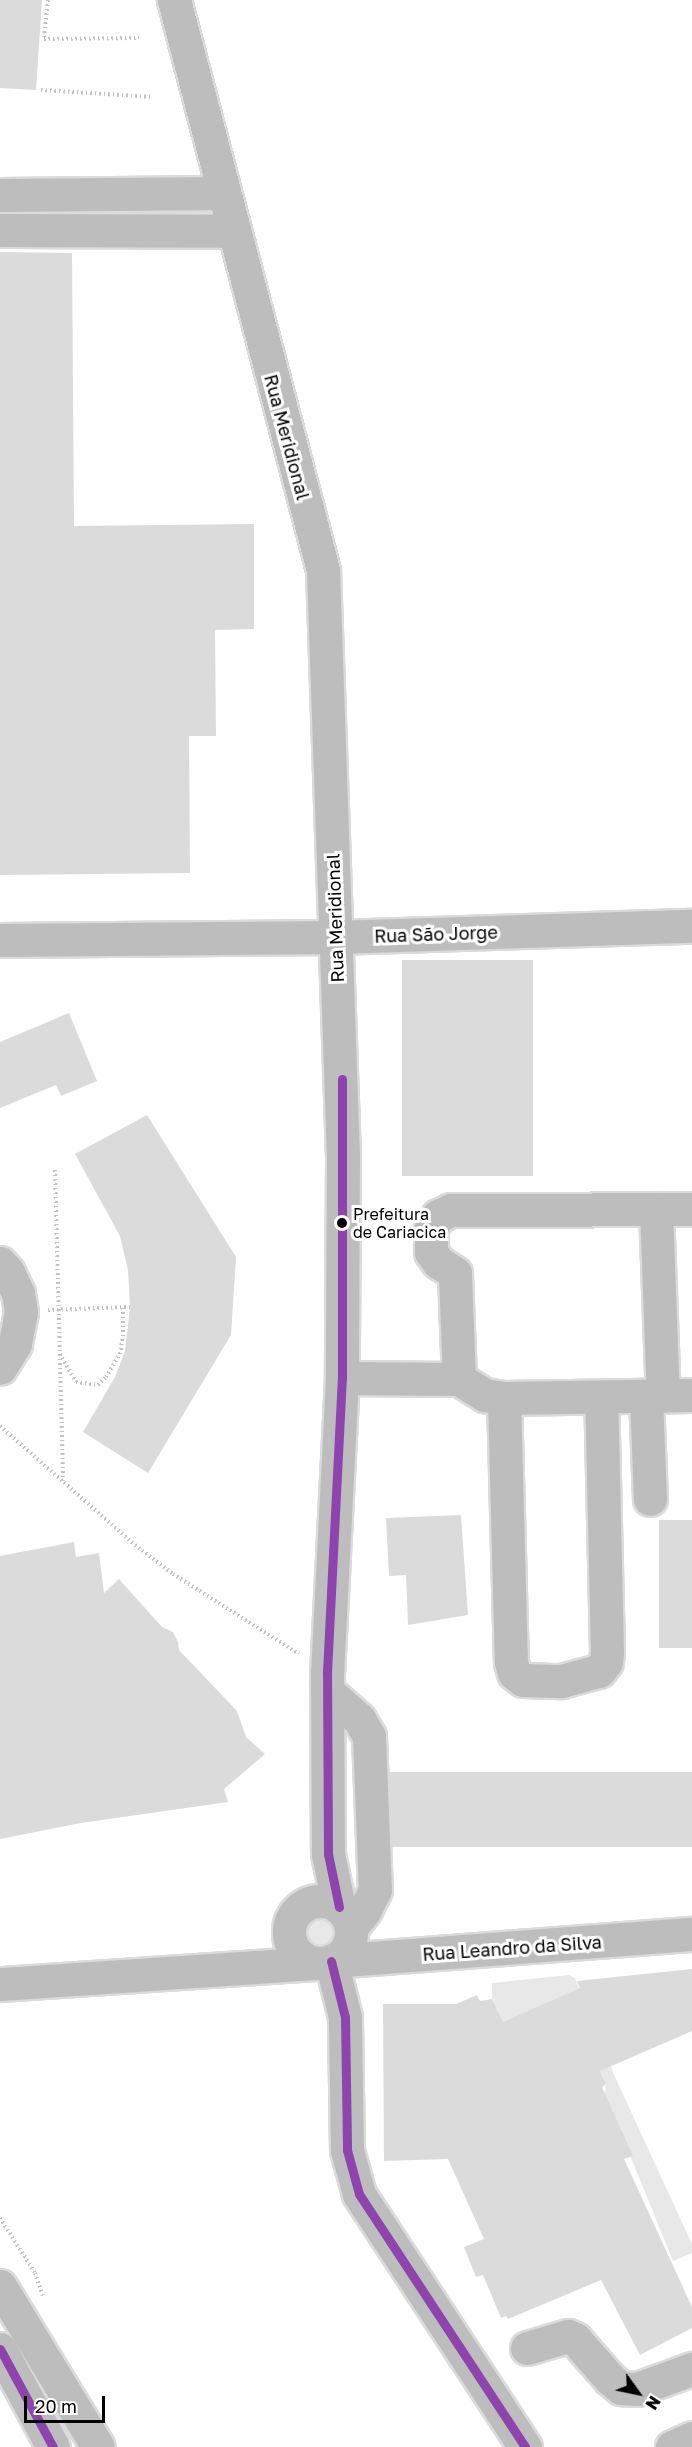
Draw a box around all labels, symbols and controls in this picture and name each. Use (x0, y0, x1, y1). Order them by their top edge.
street label: Rua Meridional (260, 372, 314, 502)
street label: Rua Meridional (322, 853, 348, 983)
street label: Rua São Jorge (374, 921, 498, 947)
place label: Prefeitura de Cariacica (353, 1204, 446, 1242)
marker: Prefeitura de Cariacica (336, 1217, 348, 1229)
street label: Rua Leandro da Silva (422, 1931, 602, 1965)
north arrow (608, 2363, 668, 2423)
scale bar (27, 2384, 108, 2422)
text: N (641, 2392, 665, 2413)
text: 20 m (35, 2395, 77, 2417)

